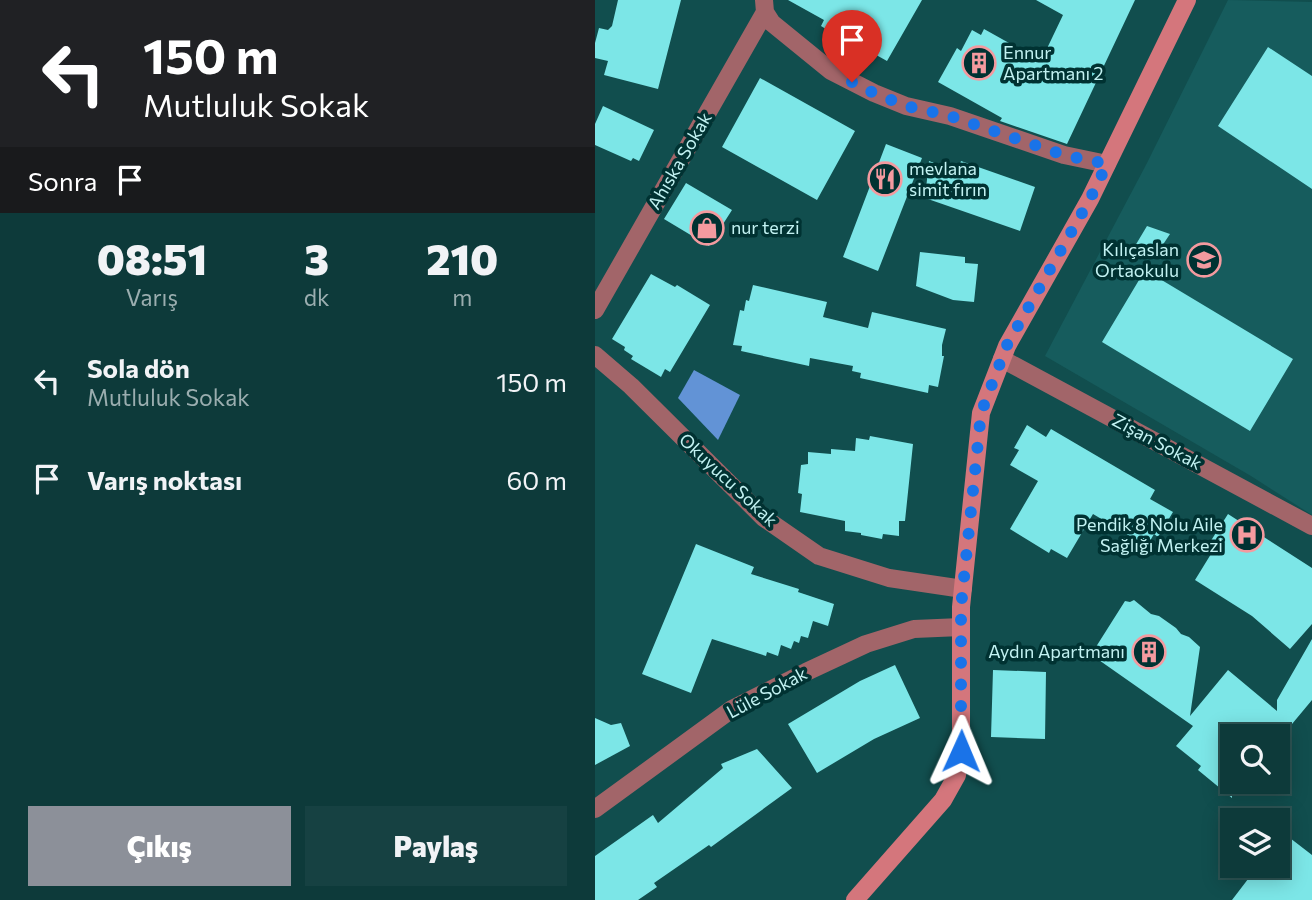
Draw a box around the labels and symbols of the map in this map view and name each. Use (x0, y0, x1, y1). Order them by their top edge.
pin (822, 10, 882, 82)
place label: Ennur Apartmanı 2 (1003, 41, 1104, 84)
building icon: Ennur Apartmanı 2 (960, 44, 998, 82)
street label: Ahıska Sokak (643, 108, 716, 213)
place label: mevlana simit fırın (909, 157, 987, 200)
restaurant icon: mevlana simit fırın (866, 160, 904, 198)
shop icon: nur terzi (688, 209, 726, 247)
place label: nur terzi (731, 216, 800, 238)
place label: Kılıçaslan Ortaokulu (1095, 238, 1179, 281)
school or university icon: Kılıçaslan Ortaokulu (1185, 241, 1223, 279)
street label: Zişan Sokak (1109, 408, 1206, 474)
street label: Okuyucu Sokak (675, 428, 783, 531)
place label: Pendik 8 Nolu Aile Sağlığı Merkezi (1076, 513, 1223, 556)
hospital icon: Pendik 8 Nolu Aile Sağlığı Merkezi (1228, 516, 1266, 554)
building icon: Aydın Apartmanı (1130, 633, 1168, 671)
place label: Aydın Apartmanı (988, 640, 1125, 662)
street label: Lüle Sokak (722, 662, 811, 723)
position arrow (924, 714, 998, 788)

